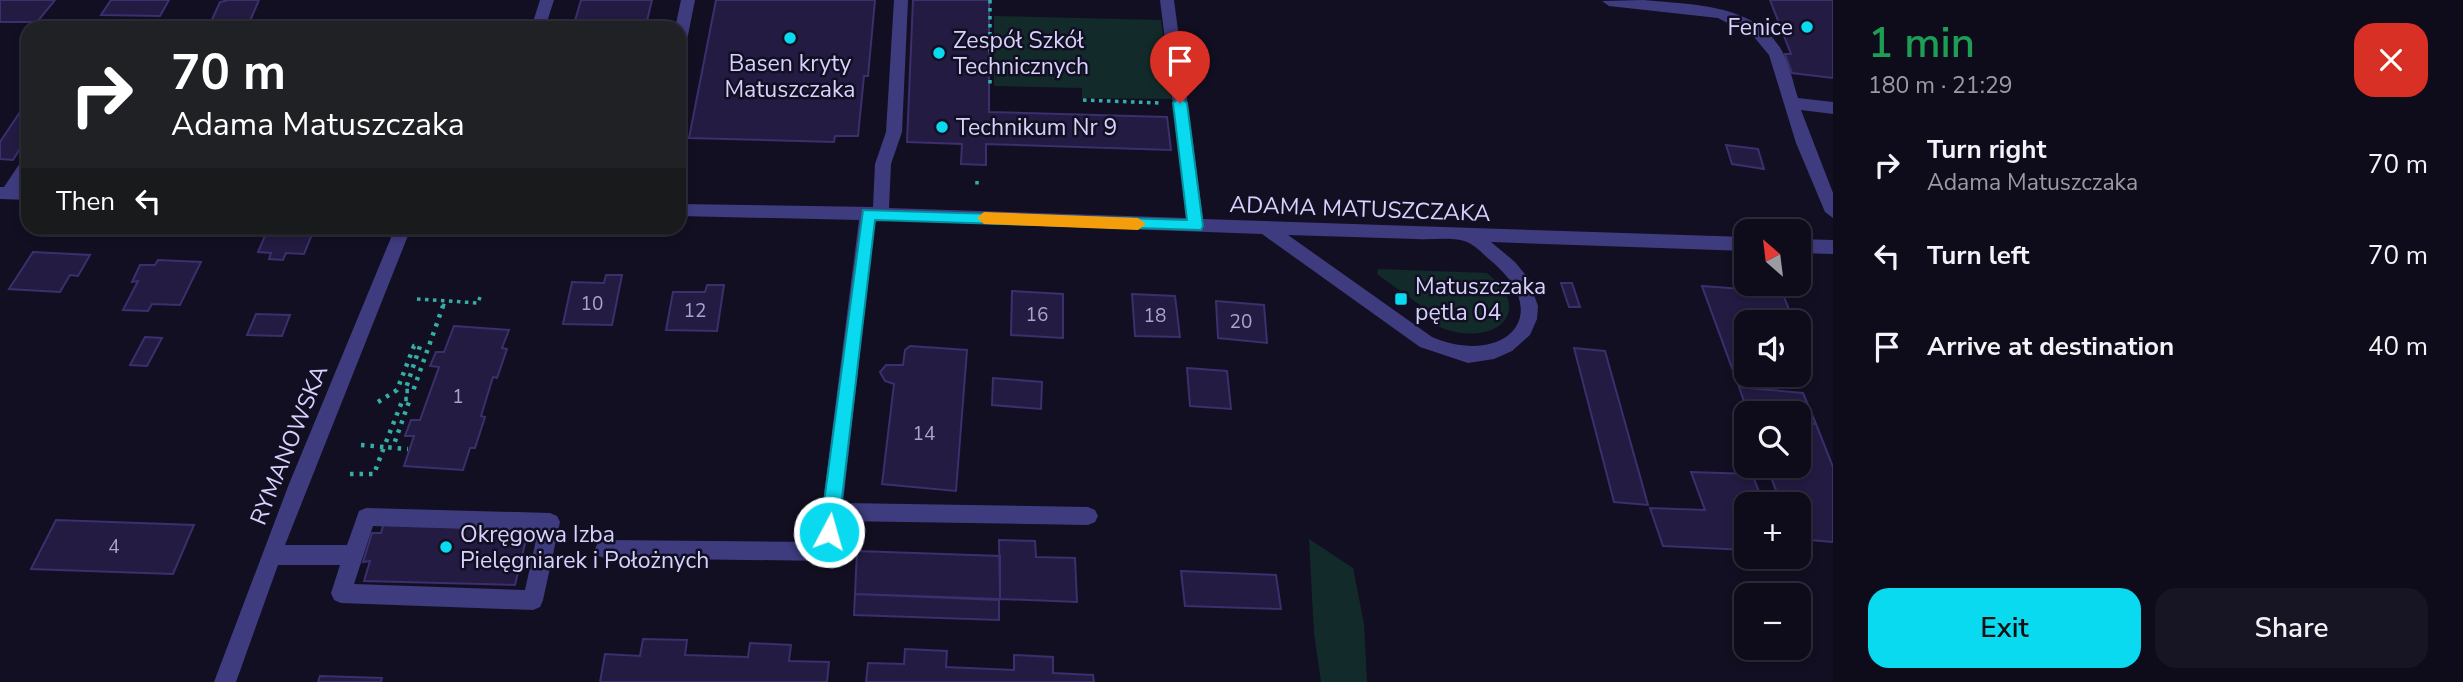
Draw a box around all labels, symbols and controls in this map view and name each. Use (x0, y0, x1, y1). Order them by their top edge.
place label: Fenice (1728, 12, 1793, 43)
text: 1 min (1868, 15, 1975, 72)
marker: Fenice (1799, 19, 1815, 35)
button: close (2354, 23, 2428, 97)
place label: Zespół Szkół Technicznych (953, 25, 1089, 82)
marker: Basen kryty Matuszczaka (782, 30, 798, 46)
pin (1150, 31, 1210, 103)
text: 70 m (171, 39, 286, 106)
icon: arrive (1161, 42, 1199, 80)
marker: Zespół Szkół Technicznych (931, 45, 947, 61)
place label: Basen kryty Matuszczaka (724, 48, 856, 105)
icon: right (56, 49, 147, 140)
text: 180 m · 21:29 (1868, 70, 2013, 101)
text: Adama Matuszczaka (171, 103, 465, 146)
place label: Technikum Nr 9 (956, 112, 1117, 143)
marker: Technikum Nr 9 (934, 119, 950, 135)
text: Turn right (1927, 132, 2046, 167)
icon: right (1868, 146, 1906, 184)
text: 70 m (2368, 147, 2428, 182)
text: Adama Matuszczaka (1927, 167, 2138, 198)
icon: left (129, 182, 167, 220)
text: Then (56, 184, 115, 219)
street label: ADAMA MATUSZCZAKA (1229, 189, 1491, 229)
north arrow (1734, 219, 1811, 296)
map controls (1734, 219, 1811, 660)
icon: left (1868, 237, 1906, 275)
text: Turn left (1927, 238, 2030, 273)
text: 70 m (2368, 238, 2428, 273)
place label: Matuszczaka pętla 04 (1415, 271, 1546, 328)
house number: 10 (581, 291, 603, 317)
marker: Matuszczaka pętla 04 (1393, 291, 1409, 307)
house number: 12 (684, 298, 706, 324)
house number: 16 (1026, 302, 1048, 328)
house number: 18 (1144, 303, 1166, 329)
house number: 20 (1230, 309, 1252, 335)
button: sound (1734, 310, 1811, 387)
icon: arrive (1868, 328, 1906, 366)
text: Arrive at destination (1927, 329, 2174, 364)
text: 40 m (2368, 329, 2428, 364)
street label: RYMANOWSKA (243, 360, 335, 530)
house number: 1 (452, 384, 464, 410)
button: search (1734, 401, 1811, 478)
house number: 14 (913, 421, 935, 447)
button: + (1734, 492, 1811, 569)
position arrow (792, 495, 866, 569)
place label: Okręgowa Izba Pielęgniarek i Położnych (460, 519, 709, 576)
house number: 4 (108, 534, 120, 560)
marker: Okręgowa Izba Pielęgniarek i Położnych (438, 539, 454, 555)
button: − (1734, 583, 1811, 660)
button: Exit (1868, 588, 2141, 668)
button: Share (2155, 588, 2428, 668)

